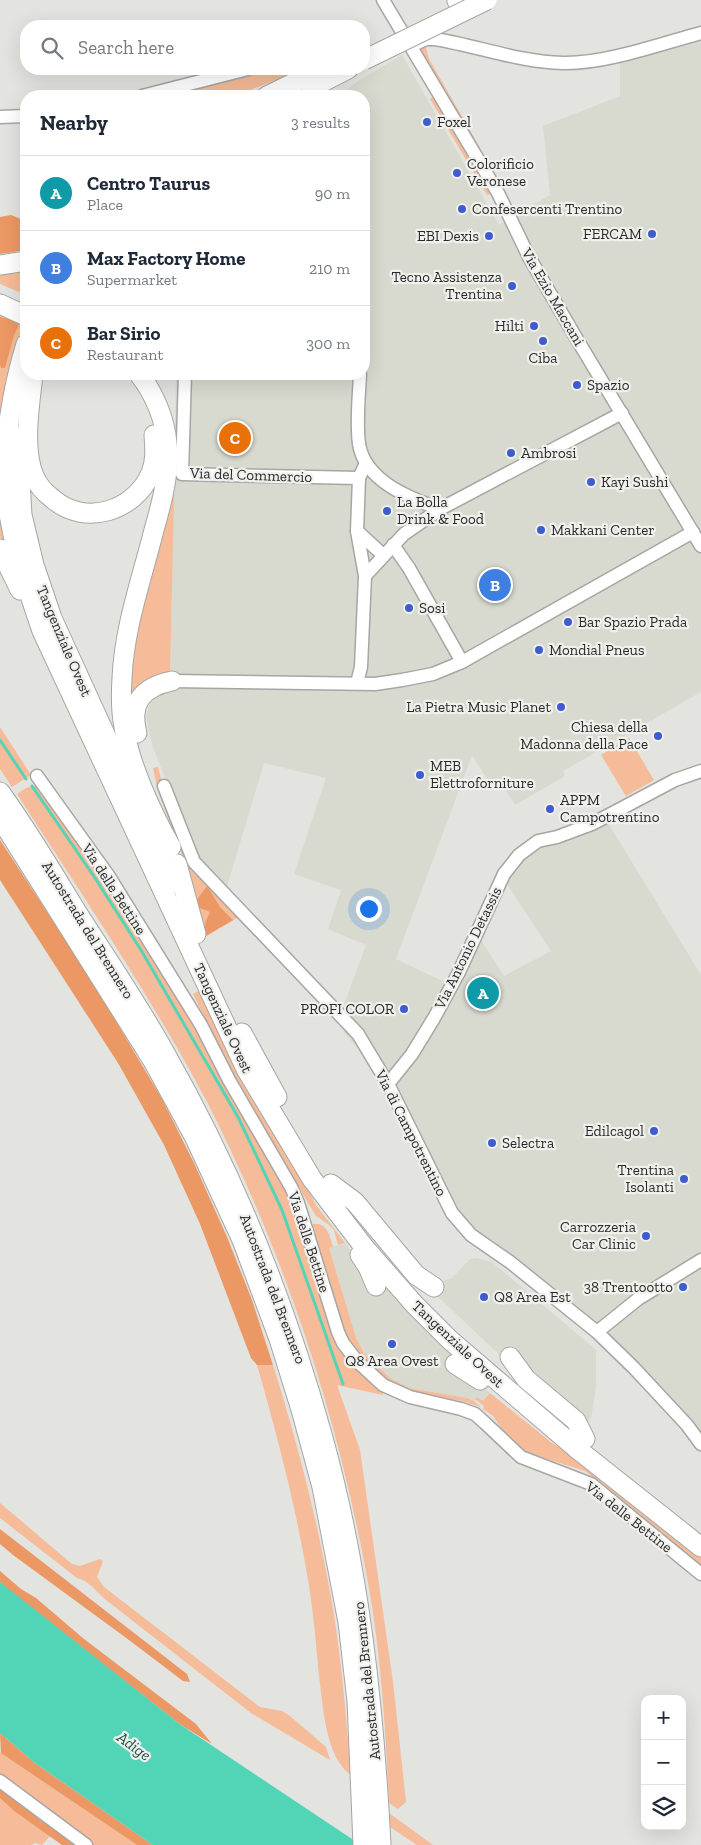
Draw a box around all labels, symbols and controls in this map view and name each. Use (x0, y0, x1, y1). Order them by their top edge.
search box (20, 20, 370, 75)
icon: search (38, 34, 66, 62)
text: Search here (78, 36, 174, 59)
text: Nearby (40, 110, 108, 135)
text: 3 results (291, 113, 350, 132)
place label: Foxel (437, 113, 471, 131)
marker: Foxel (421, 116, 433, 128)
place label: Colorificio Veronese (466, 155, 534, 190)
marker: Colorificio Veronese (451, 167, 463, 179)
text: Centro Taurus (87, 172, 210, 195)
text: A (51, 184, 62, 203)
text: 90 m (315, 184, 350, 203)
text: Place (87, 195, 123, 214)
place label: Confesercenti Trentino (472, 200, 622, 218)
marker: Confesercenti Trentino (456, 203, 468, 215)
place label: FERCAM (583, 225, 642, 243)
place label: EBI Dexis (417, 227, 479, 245)
marker: FERCAM (646, 228, 658, 240)
marker: EBI Dexis (483, 230, 495, 242)
street label: Via Ezio Maccani (517, 244, 588, 349)
text: Max Factory Home (87, 247, 245, 270)
text: B (51, 259, 61, 278)
text: 210 m (309, 259, 350, 278)
place label: Tecno Assistenza Trentina (391, 268, 502, 303)
text: Supermarket (87, 270, 177, 289)
marker: Tecno Assistenza Trentina (506, 280, 518, 292)
place label: Hilti (495, 317, 524, 335)
marker: Hilti (528, 320, 540, 332)
text: Bar Sirio (87, 322, 160, 345)
text: C (51, 334, 61, 353)
text: 300 m (306, 334, 350, 353)
marker: Ciba (537, 335, 549, 347)
text: Restaurant (87, 345, 163, 364)
place label: Ciba (528, 349, 558, 367)
place label: Spazio (587, 376, 630, 394)
marker: Spazio (571, 379, 583, 391)
pin: C (219, 419, 251, 457)
place label: Ambrosi (521, 444, 576, 462)
marker: Ambrosi (505, 447, 517, 459)
street label: Via del Commercio (189, 464, 313, 486)
place label: Kayi Sushi (601, 473, 668, 491)
marker: Kayi Sushi (585, 476, 597, 488)
place label: La Bolla Drink & Food (397, 493, 485, 528)
marker: La Bolla Drink & Food (381, 505, 393, 517)
place label: Makkani Center (551, 521, 655, 539)
marker: Makkani Center (535, 524, 547, 536)
pin: B (479, 566, 511, 604)
street label: Tangenziale Ovest (32, 583, 96, 700)
place label: Sosi (419, 599, 445, 617)
marker: Sosi (403, 602, 415, 614)
place label: Bar Spazio Prada (578, 613, 687, 631)
marker: Bar Spazio Prada (562, 616, 574, 628)
place label: Mondial Pneus (549, 641, 645, 659)
marker: Mondial Pneus (533, 644, 545, 656)
place label: La Pietra Music Planet (406, 698, 551, 716)
marker: La Pietra Music Planet (555, 701, 567, 713)
place label: Chiesa della Madonna della Pace (520, 718, 648, 753)
marker: Chiesa della Madonna della Pace (652, 730, 664, 742)
place label: MEB Elettroforniture (430, 757, 534, 792)
marker: MEB Elettroforniture (414, 769, 426, 781)
place label: APPM Campotrentino (560, 791, 660, 826)
marker: APPM Campotrentino (544, 803, 556, 815)
street label: Via delle Bettine (77, 839, 150, 938)
street label: Autostrada del Brennero (38, 858, 138, 1002)
street label: Via Antonio Detassis (431, 884, 505, 1012)
your location (356, 896, 382, 922)
street label: Tangenziale Ovest (190, 960, 256, 1076)
pin: A (467, 974, 499, 1012)
place label: PROFI COLOR (300, 1000, 395, 1018)
marker: PROFI COLOR (398, 1003, 410, 1015)
street label: Via di Campotrentino (371, 1066, 451, 1199)
place label: Edilcagol (585, 1122, 644, 1140)
marker: Edilcagol (648, 1125, 660, 1137)
place label: Selectra (502, 1134, 554, 1152)
marker: Selectra (486, 1137, 498, 1149)
place label: Trentina Isolanti (617, 1161, 674, 1196)
marker: Trentina Isolanti (678, 1173, 690, 1185)
street label: Via delle Bettine (284, 1188, 334, 1295)
street label: Autostrada del Brennero (236, 1212, 310, 1367)
place label: Carrozzeria Car Clinic (560, 1218, 636, 1253)
marker: Carrozzeria Car Clinic (640, 1230, 652, 1242)
place label: 38 Trentootto (584, 1278, 673, 1296)
marker: 38 Trentootto (677, 1281, 689, 1293)
place label: Q8 Area Est (494, 1288, 571, 1306)
marker: Q8 Area Est (478, 1291, 490, 1303)
street label: Tangenziale Ovest (408, 1297, 508, 1391)
marker: Q8 Area Ovest (386, 1338, 398, 1350)
place label: Q8 Area Ovest (345, 1352, 439, 1370)
street label: Via delle Bettine (581, 1477, 676, 1556)
street label: Autostrada del Brennero (350, 1601, 384, 1761)
map controls (641, 1695, 686, 1830)
button: + (641, 1695, 686, 1740)
water label: Adige (113, 1727, 155, 1765)
button: − (641, 1740, 686, 1785)
button: layers (641, 1785, 686, 1830)

